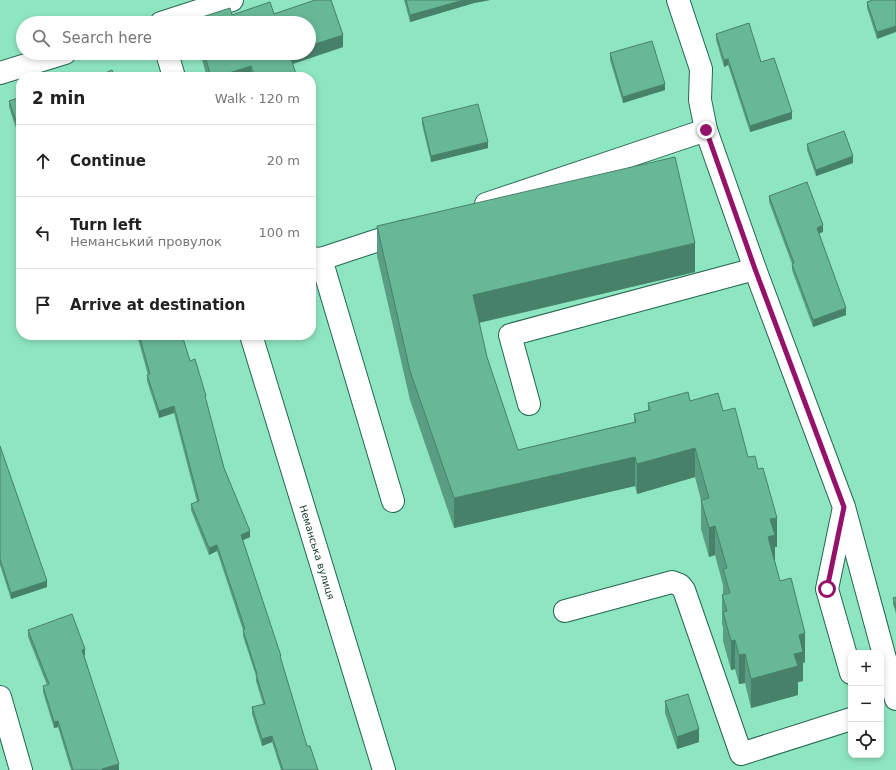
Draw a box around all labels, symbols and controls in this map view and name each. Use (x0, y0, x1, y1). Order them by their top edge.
search box (16, 16, 316, 60)
icon: search (30, 27, 52, 49)
text: Search here (62, 29, 152, 47)
text: 2 min (32, 88, 85, 108)
text: Walk · 120 m (215, 91, 300, 106)
route end (697, 121, 715, 139)
icon: ahead (32, 150, 54, 172)
text: Continue (70, 152, 146, 170)
text: 20 m (267, 153, 300, 168)
text: Turn left (70, 216, 142, 234)
icon: left (32, 222, 54, 244)
text: 100 m (258, 225, 300, 240)
text: Неманський провулок (70, 234, 222, 249)
icon: arrive (32, 294, 54, 316)
text: Arrive at destination (70, 296, 245, 314)
street label: Неманська вулиця (297, 504, 337, 601)
route start (818, 580, 836, 598)
map controls (848, 650, 884, 758)
button: + (848, 650, 884, 686)
button: − (848, 686, 884, 722)
button: locate (848, 722, 884, 758)

